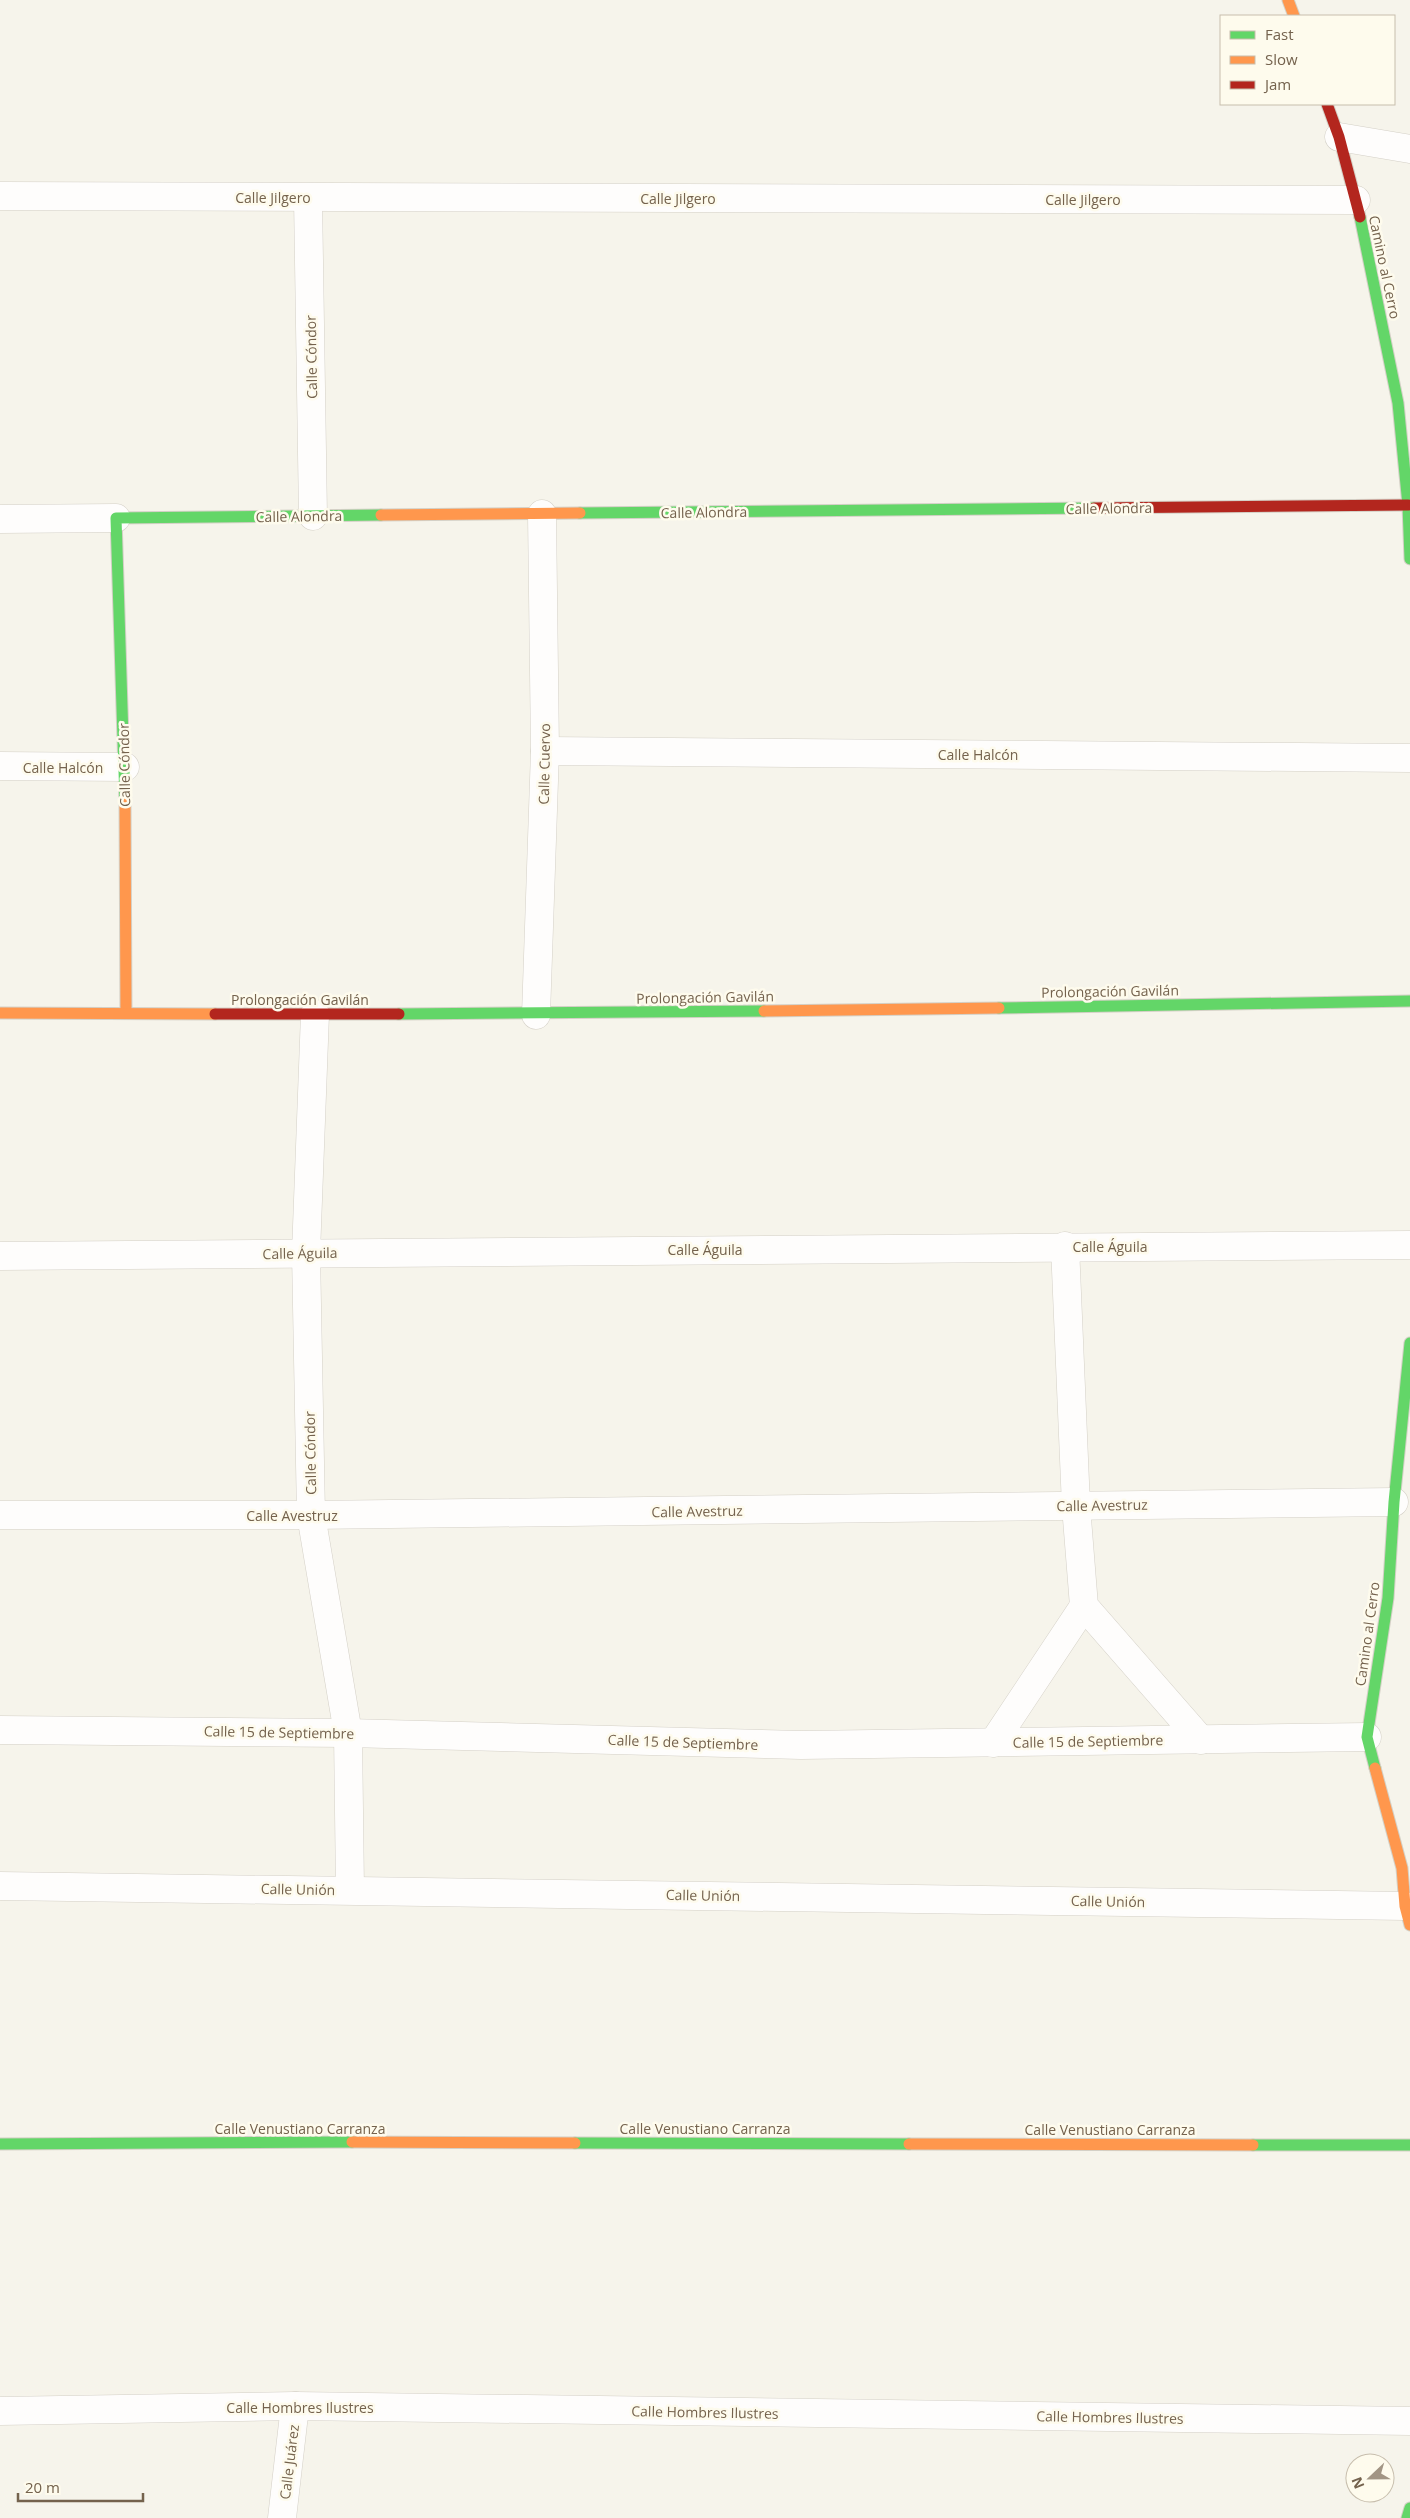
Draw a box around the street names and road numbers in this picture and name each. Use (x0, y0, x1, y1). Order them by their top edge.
street label: Calle Jilgero (235, 188, 311, 207)
street label: Calle Jilgero (640, 189, 716, 208)
street label: Calle Jilgero (1045, 190, 1121, 209)
street label: Camino al Cerro (1365, 214, 1405, 320)
street label: Calle Cóndor (301, 315, 321, 399)
street label: Calle Alondra (1066, 498, 1152, 518)
street label: Calle Alondra (661, 502, 747, 522)
street label: Calle Alondra (256, 506, 342, 526)
street label: Calle Cóndor (114, 723, 134, 807)
street label: Calle Cuervo (534, 723, 554, 805)
street label: Calle Halcón (938, 745, 1018, 764)
street label: Calle Halcón (23, 758, 103, 777)
street label: Prolongación Gavilán (1041, 980, 1179, 1002)
street label: Prolongación Gavilán (636, 986, 774, 1008)
street label: Prolongación Gavilán (231, 990, 369, 1009)
street label: Calle Águila (1072, 1237, 1148, 1256)
street label: Calle Águila (667, 1240, 743, 1259)
street label: Calle Águila (262, 1243, 338, 1263)
street label: Calle Cóndor (300, 1411, 320, 1495)
street label: Calle Avestruz (1056, 1495, 1148, 1515)
street label: Calle Avestruz (651, 1501, 743, 1521)
street label: Calle Avestruz (246, 1506, 338, 1525)
street label: Camino al Cerro (1350, 1581, 1384, 1687)
street label: Calle 15 de Septiembre (204, 1721, 355, 1743)
street label: Calle 15 de Septiembre (607, 1730, 759, 1754)
street label: Calle 15 de Septiembre (1013, 1730, 1164, 1752)
street label: Calle Unión (261, 1879, 335, 1899)
street label: Calle Unión (666, 1885, 740, 1905)
street label: Calle Unión (1071, 1891, 1145, 1911)
street label: Calle Venustiano Carranza (215, 2119, 385, 2138)
street label: Calle Venustiano Carranza (620, 2119, 790, 2138)
street label: Calle Venustiano Carranza (1025, 2120, 1195, 2139)
street label: Calle Hombres Ilustres (226, 2398, 374, 2417)
street label: Calle Hombres Ilustres (631, 2401, 779, 2423)
street label: Calle Hombres Ilustres (1036, 2406, 1184, 2428)
street label: Calle Juárez (275, 2423, 303, 2501)

